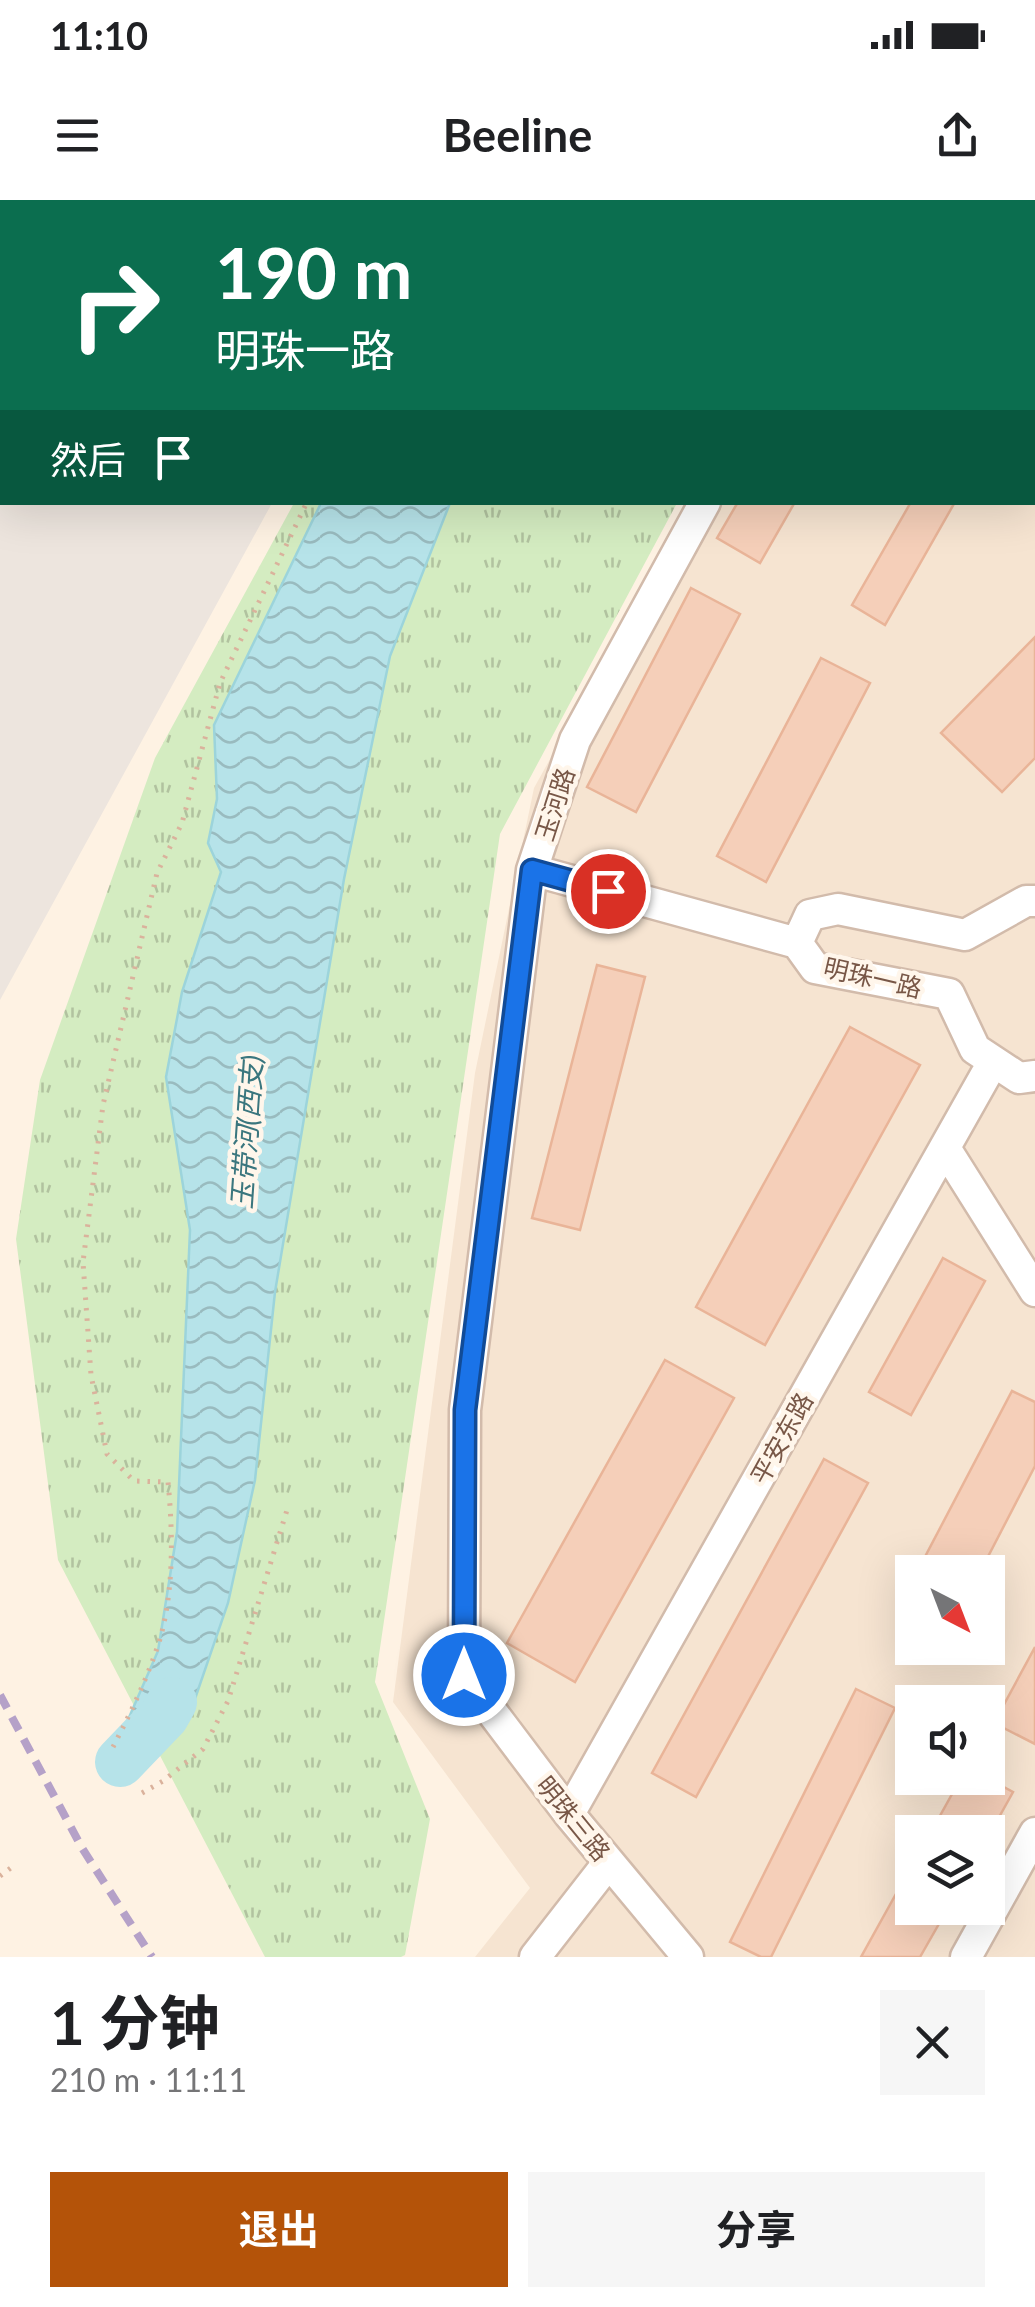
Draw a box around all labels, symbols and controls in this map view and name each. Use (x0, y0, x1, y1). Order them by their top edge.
text: 11:10 (50, 12, 148, 58)
icon: menu (50, 108, 105, 163)
text: Beeline (443, 108, 592, 162)
icon: share (930, 108, 985, 163)
text: 190 m (215, 230, 412, 314)
icon: right (50, 240, 180, 370)
text: 明珠一路 (215, 323, 395, 377)
icon: arrive (146, 430, 201, 485)
text: 然后 (50, 436, 126, 482)
street label: 玉河路 (528, 764, 580, 844)
pin (566, 849, 651, 934)
icon: arrive (581, 864, 636, 919)
street label: 明珠一路 (821, 951, 925, 1003)
water label: 玉带河(西支) (224, 1054, 268, 1210)
street label: 平安东路 (744, 1387, 818, 1489)
north arrow (895, 1555, 1005, 1665)
map controls (895, 1555, 1005, 1925)
position arrow (412, 1623, 516, 1727)
button: sound (895, 1685, 1005, 1795)
street label: 明珠三路 (531, 1770, 617, 1866)
button: layers (895, 1815, 1005, 1925)
text: 1 分钟 (50, 1986, 219, 2058)
button: close (880, 1990, 985, 2095)
text: 210 m · 11:11 (50, 2060, 247, 2099)
button: 退出 (50, 2172, 508, 2287)
button: 分享 (528, 2172, 985, 2287)

